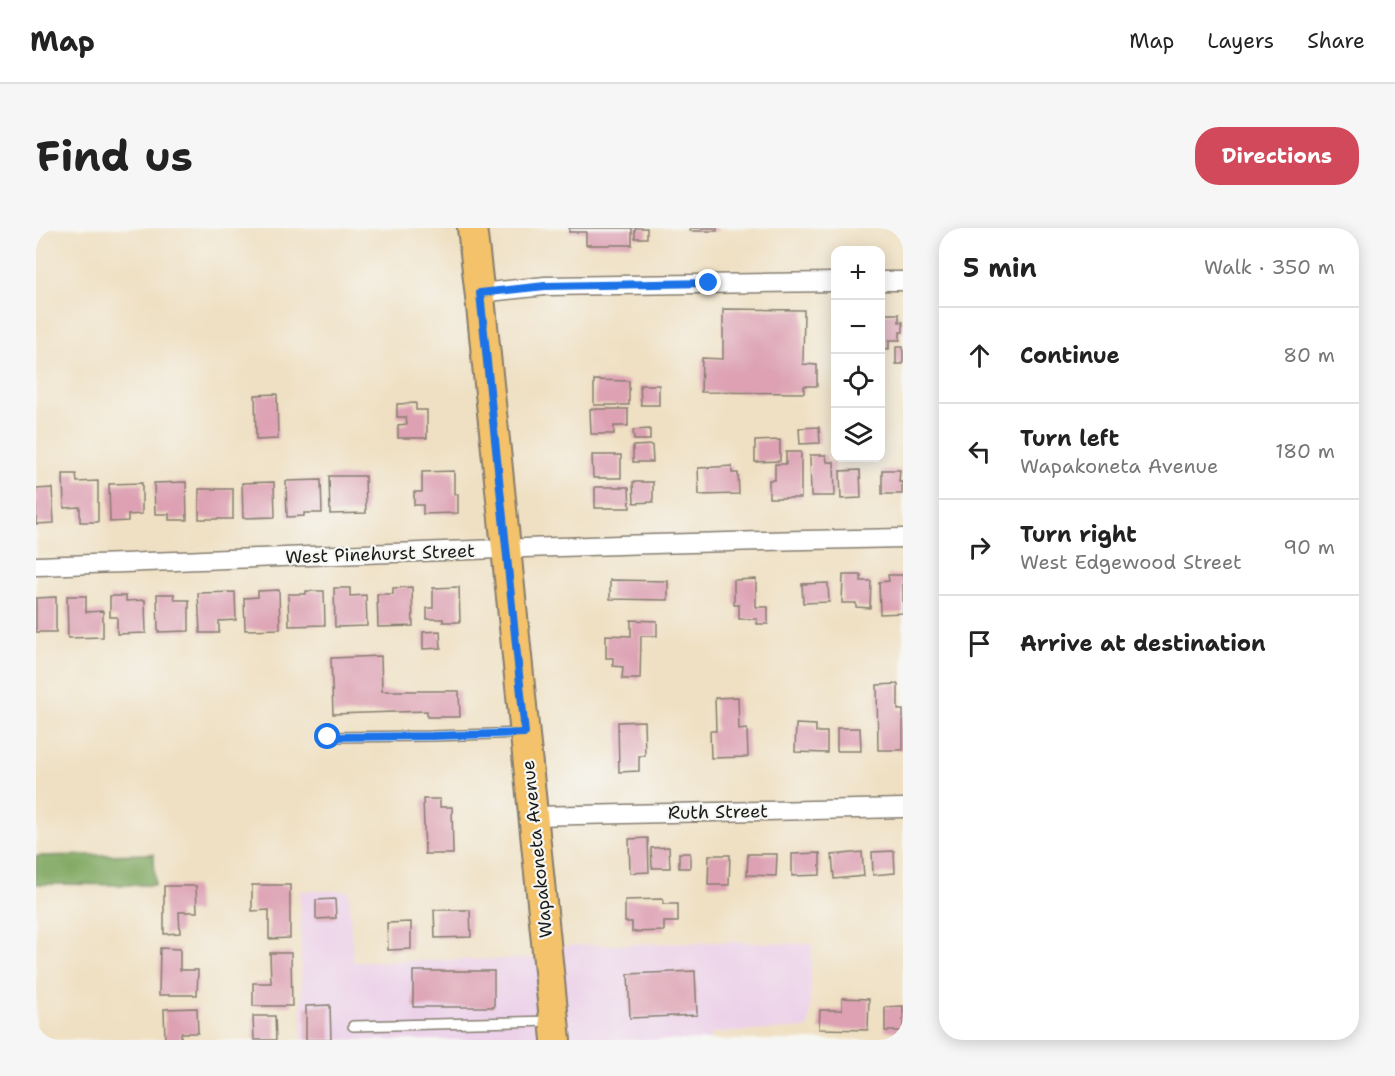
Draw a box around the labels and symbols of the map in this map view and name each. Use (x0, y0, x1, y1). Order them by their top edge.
route end (695, 269, 721, 295)
street label: West Pinehurst Street (285, 539, 475, 569)
route start (314, 723, 340, 749)
street label: Wapakoneta Avenue (516, 759, 558, 939)
street label: Ruth Street (668, 799, 768, 825)

